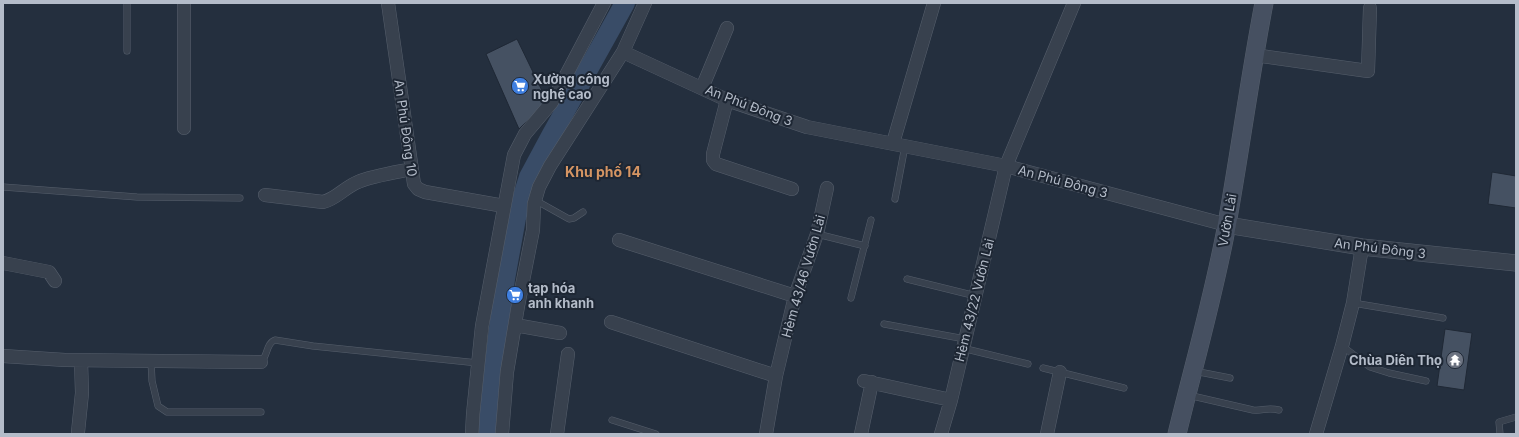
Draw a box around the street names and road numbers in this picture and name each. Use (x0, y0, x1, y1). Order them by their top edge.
street label: An Phú Đông 10 (391, 79, 421, 177)
street label: An Phú Đông 3 (703, 81, 795, 129)
street label: An Phú Đông 3 (1016, 161, 1110, 201)
street label: Vườn Lài (1214, 192, 1240, 248)
street label: Hẻm 43/46 Vườn Lài (778, 213, 828, 339)
street label: An Phú Đông 3 (1333, 234, 1427, 262)
street label: Hẻm 43/22 Vườn Lài (951, 237, 997, 363)

